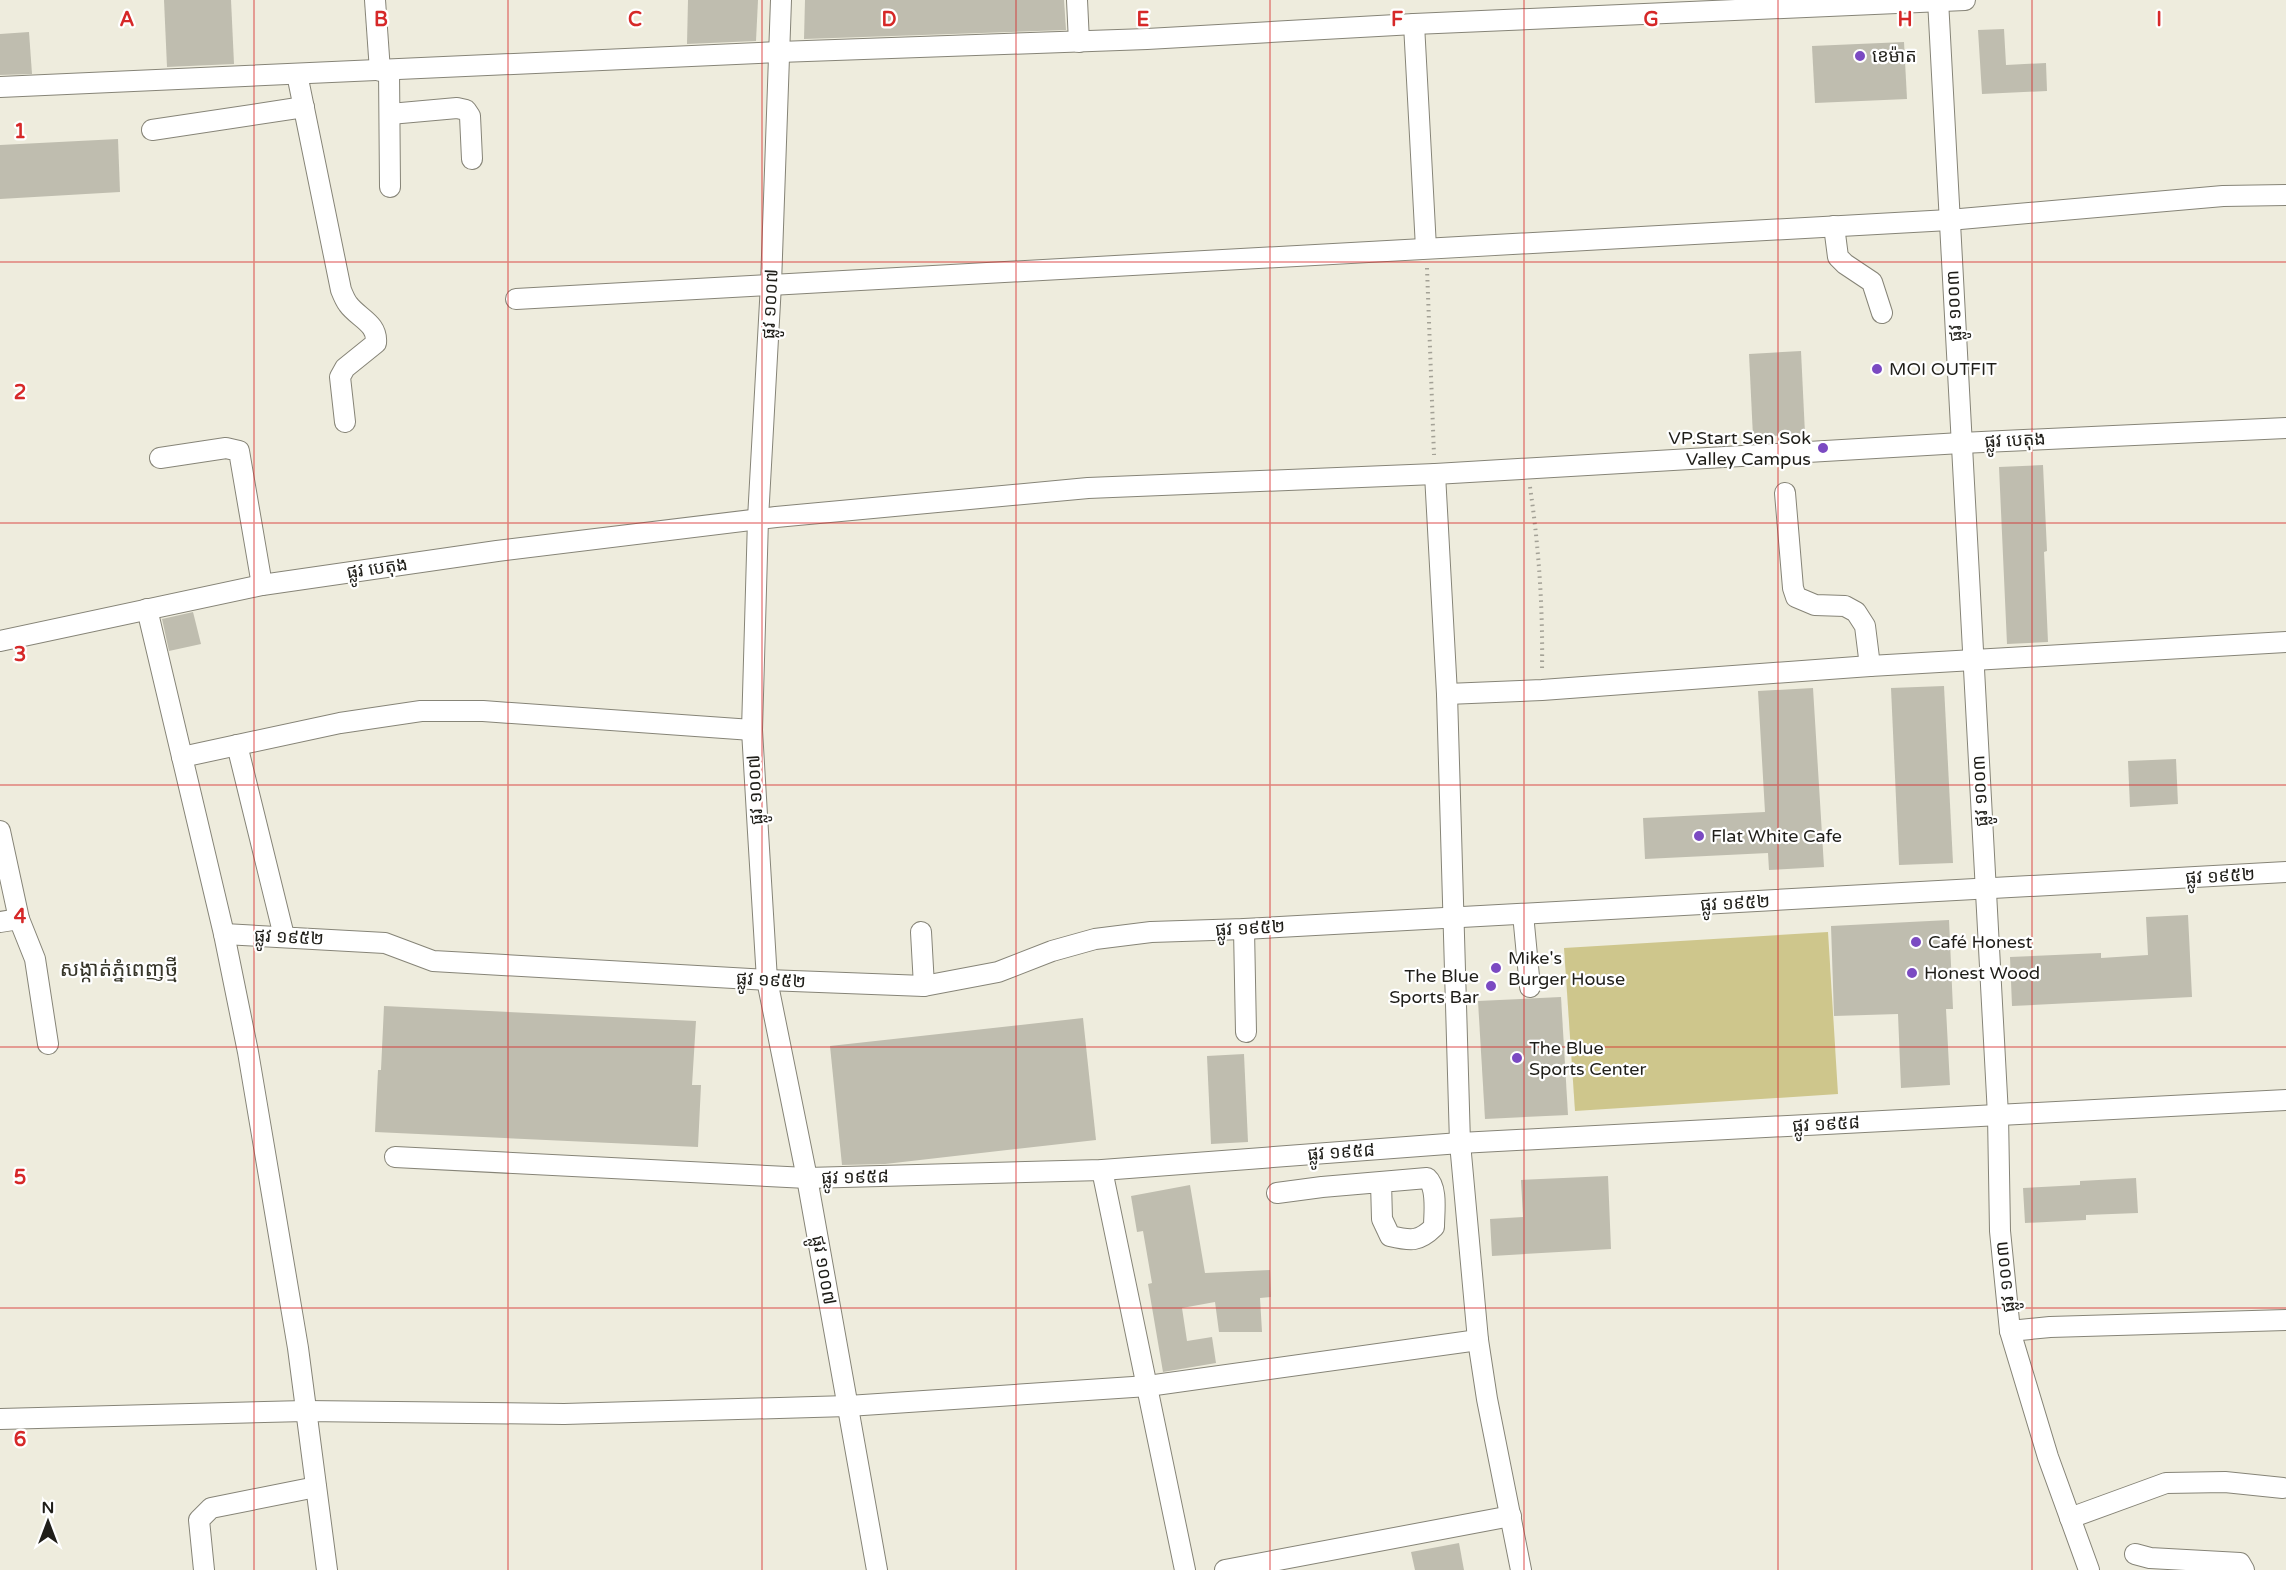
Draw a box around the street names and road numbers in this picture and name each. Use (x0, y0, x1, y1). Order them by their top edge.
street label: ផ្លូវ ១០០៧ (757, 268, 788, 340)
street label: ផ្លូវ ១០០៣ (1941, 269, 1972, 342)
street label: ផ្លូវ បេតុង (1984, 427, 2047, 458)
street label: ផ្លូវ បេតុង (345, 553, 410, 588)
street label: ផ្លូវ ១០០៧ (742, 754, 773, 826)
street label: ផ្លូវ ១០០៣ (1967, 754, 1998, 827)
street label: ផ្លូវ ១៩៥២ (2185, 863, 2256, 894)
street label: ផ្លូវ ១៩៥២ (1700, 890, 1771, 921)
street label: ផ្លូវ ១៩៥២ (1215, 915, 1286, 946)
street label: ផ្លូវ ១៩៥២ (253, 924, 324, 955)
street label: ផ្លូវ ១៩៥២ (735, 967, 806, 998)
street label: ផ្លូវ ១៩៥៨ (1792, 1111, 1861, 1142)
street label: ផ្លូវ ១៩៥៨ (1306, 1139, 1376, 1171)
street label: ផ្លូវ ១៩៥៨ (821, 1165, 889, 1194)
street label: ផ្លូវ ១០០៧ (802, 1233, 841, 1307)
street label: ផ្លូវ ១០០៣ (1990, 1240, 2025, 1314)

